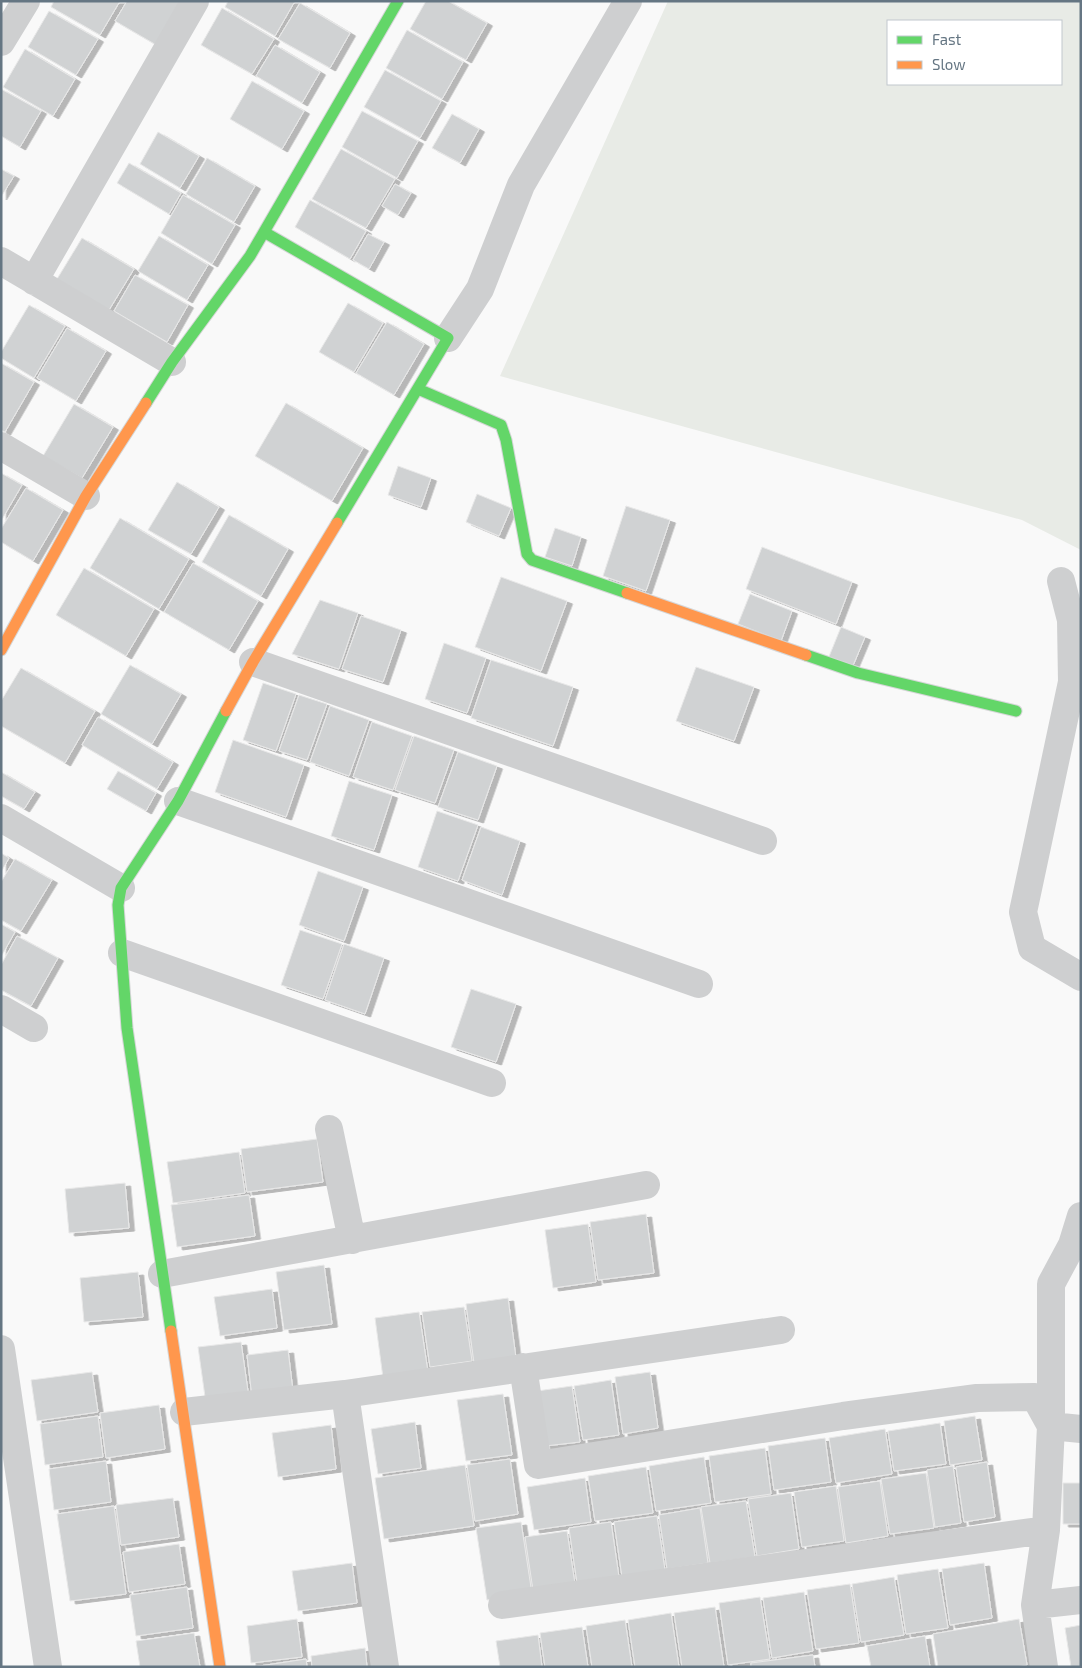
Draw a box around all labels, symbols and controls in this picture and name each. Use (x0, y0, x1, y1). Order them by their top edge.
legend (887, 20, 1062, 85)
text: Fast (932, 30, 962, 48)
text: Slow (932, 55, 966, 73)

